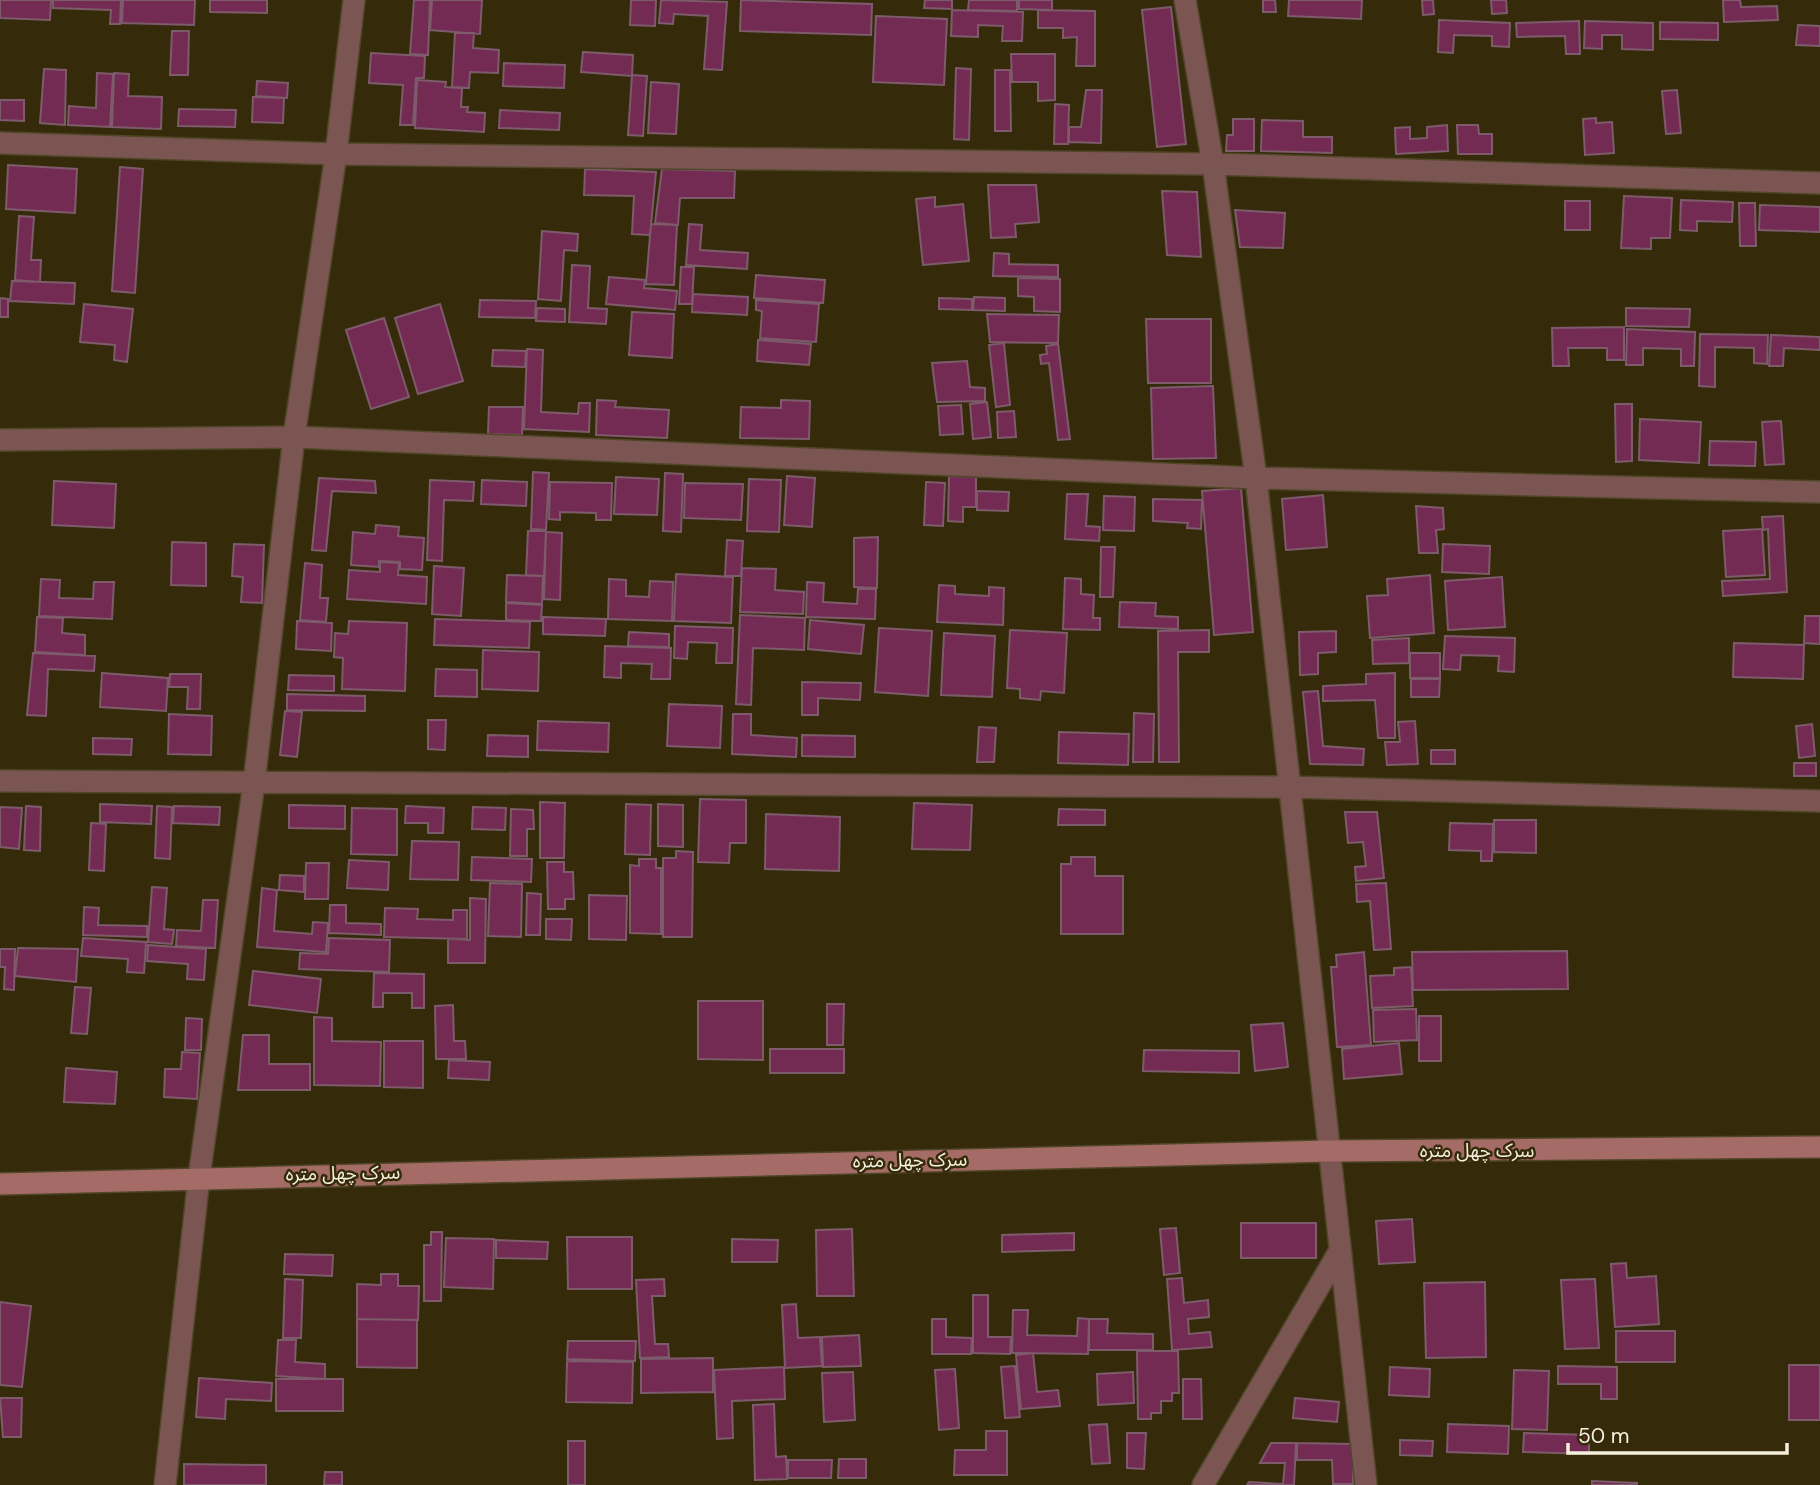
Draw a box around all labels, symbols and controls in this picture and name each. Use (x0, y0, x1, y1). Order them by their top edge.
street label: سرک چهل متره (1420, 1138, 1534, 1163)
street label: سرک چهل متره (852, 1147, 968, 1174)
street label: سرک چهل متره (285, 1160, 401, 1187)
scale bar (1568, 1412, 1787, 1456)
text: 50 m (1578, 1422, 1629, 1450)

